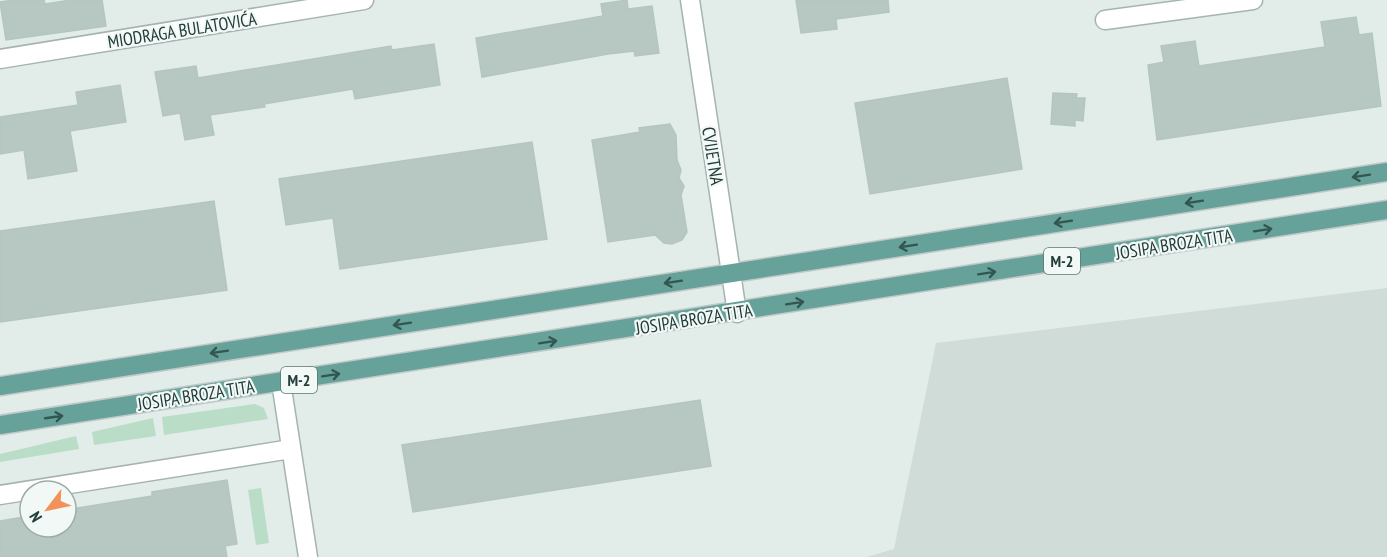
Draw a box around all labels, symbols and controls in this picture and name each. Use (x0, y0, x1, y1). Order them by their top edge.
street label: MIODRAGA BULATOVIĆA (106, 7, 259, 53)
street label: CVIJETNA (697, 125, 729, 187)
one-way arrow (1351, 171, 1371, 182)
one-way arrow (1184, 197, 1204, 208)
one-way arrow (1053, 217, 1073, 228)
street label: JOSIPA BROZA TITA (1113, 223, 1234, 265)
one-way arrow (1252, 224, 1272, 235)
one-way arrow (899, 241, 919, 252)
road number: M-2 (1044, 248, 1080, 274)
one-way arrow (977, 267, 997, 278)
one-way arrow (664, 277, 684, 288)
street label: JOSIPA BROZA TITA (633, 298, 754, 340)
one-way arrow (784, 298, 804, 309)
one-way arrow (392, 319, 412, 330)
one-way arrow (538, 336, 557, 347)
one-way arrow (210, 347, 230, 358)
road number: M-2 (281, 367, 317, 393)
one-way arrow (321, 369, 341, 380)
street label: JOSIPA BROZA TITA (135, 374, 256, 416)
one-way arrow (43, 411, 63, 422)
north arrow (18, 479, 78, 539)
text: N (25, 508, 46, 526)

